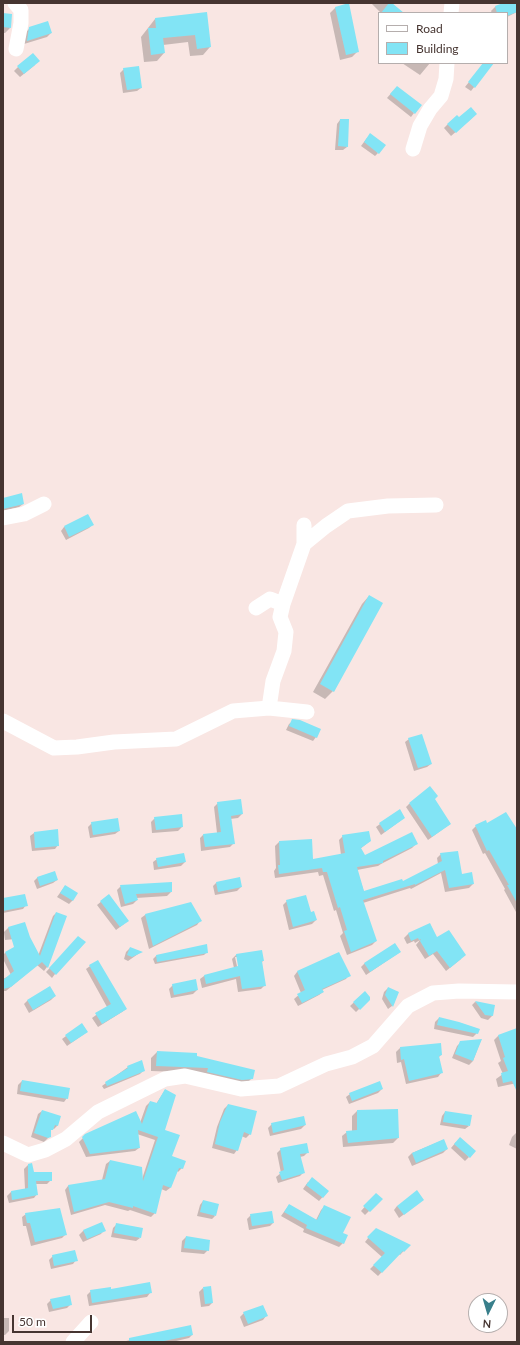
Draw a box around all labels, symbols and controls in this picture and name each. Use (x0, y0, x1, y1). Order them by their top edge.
legend (378, 12, 508, 64)
text: Road (416, 21, 443, 36)
text: Building (416, 41, 459, 56)
north arrow (468, 1293, 508, 1333)
scale bar (14, 1307, 94, 1333)
text: 50 m (19, 1314, 46, 1329)
text: N (482, 1318, 492, 1331)

